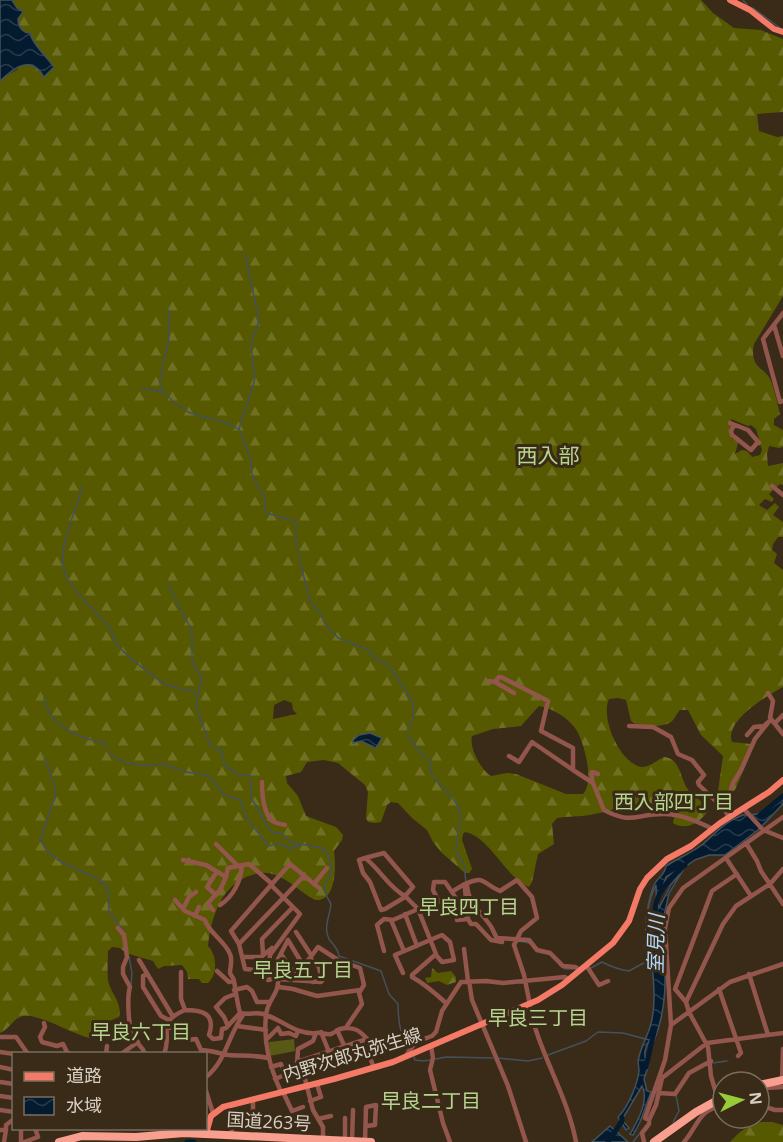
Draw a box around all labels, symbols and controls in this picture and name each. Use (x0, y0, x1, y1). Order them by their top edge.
district label: 西入部 (517, 441, 580, 469)
district label: 西入部四丁目 (614, 788, 734, 815)
district label: 早良四丁目 (419, 893, 519, 920)
water label: 室見川 (641, 912, 670, 974)
district label: 早良五丁目 (253, 956, 353, 983)
district label: 早良三丁目 (488, 1004, 588, 1031)
district label: 早良六丁目 (91, 1018, 191, 1045)
street label: 内野次郎丸弥生線 (279, 1022, 424, 1087)
legend (12, 1052, 207, 1130)
text: 道路 (66, 1063, 102, 1087)
north arrow (711, 1070, 771, 1130)
district label: 早良二丁目 (381, 1087, 481, 1114)
text: N (744, 1091, 768, 1106)
text: 水域 (66, 1093, 102, 1117)
street label: 国道263号 (226, 1107, 312, 1135)

